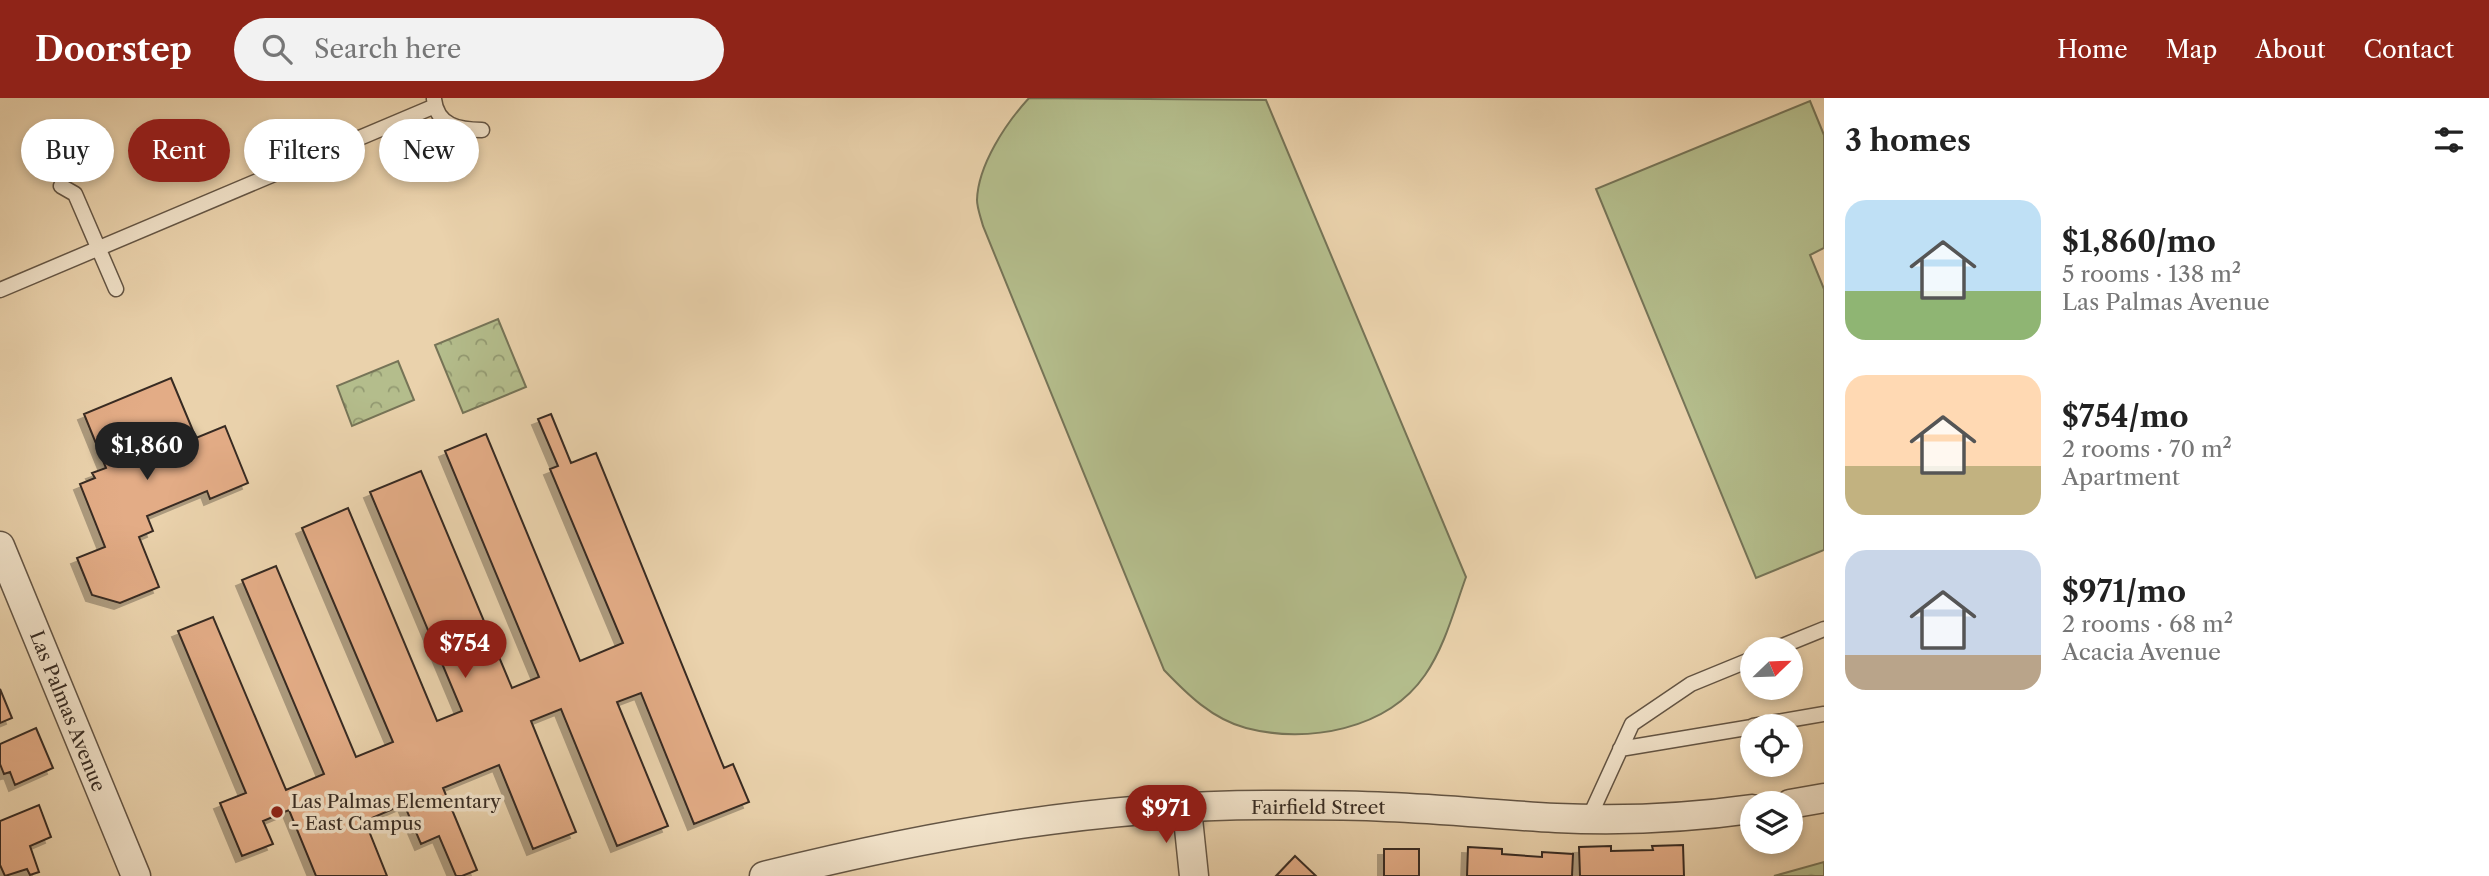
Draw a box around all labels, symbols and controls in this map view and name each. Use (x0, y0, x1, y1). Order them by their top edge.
search box (234, 18, 724, 81)
text: Doorstep (35, 29, 192, 70)
icon: search (258, 30, 296, 68)
text: Search here (314, 33, 461, 65)
text: Home (2057, 35, 2128, 64)
text: Map (2166, 35, 2217, 64)
text: About (2255, 35, 2326, 64)
text: Contact (2364, 35, 2454, 64)
chip: Buy (21, 119, 114, 182)
chip: Rent (128, 119, 230, 182)
chip: Filters (244, 119, 365, 182)
chip: New (379, 119, 479, 182)
icon: filters (2430, 121, 2468, 159)
text: 3 homes (1845, 122, 1971, 159)
text: $1,860/mo (2062, 223, 2216, 260)
icon: home (1901, 228, 1985, 312)
text: 5 rooms · 138 m² (2062, 260, 2241, 288)
text: Las Palmas Avenue (2062, 288, 2270, 316)
text: $754/mo (2062, 398, 2189, 435)
icon: home (1901, 403, 1985, 487)
pin: $1,860 (90, 422, 204, 482)
text: $1,860 (111, 431, 183, 459)
text: 2 rooms · 70 m² (2062, 435, 2232, 463)
text: Apartment (2062, 463, 2180, 491)
text: $971/mo (2062, 573, 2186, 610)
icon: home (1901, 578, 1985, 662)
text: 2 rooms · 68 m² (2062, 610, 2233, 638)
pin: $754 (424, 620, 506, 680)
street label: Las Palmas Avenue (25, 627, 110, 795)
text: $754 (440, 629, 490, 657)
north arrow (1740, 637, 1802, 700)
map controls (1740, 637, 1803, 854)
text: Acacia Avenue (2062, 638, 2221, 666)
button: locate (1740, 714, 1803, 777)
pin: $971 (1125, 786, 1207, 845)
place label: Las Palmas Elementary - East Campus (291, 790, 501, 835)
button: layers (1740, 791, 1803, 854)
text: $971 (1142, 794, 1190, 822)
street label: Fairfield Street (1251, 796, 1385, 819)
marker: Las Palmas Elementary - East Campus (269, 804, 285, 820)

